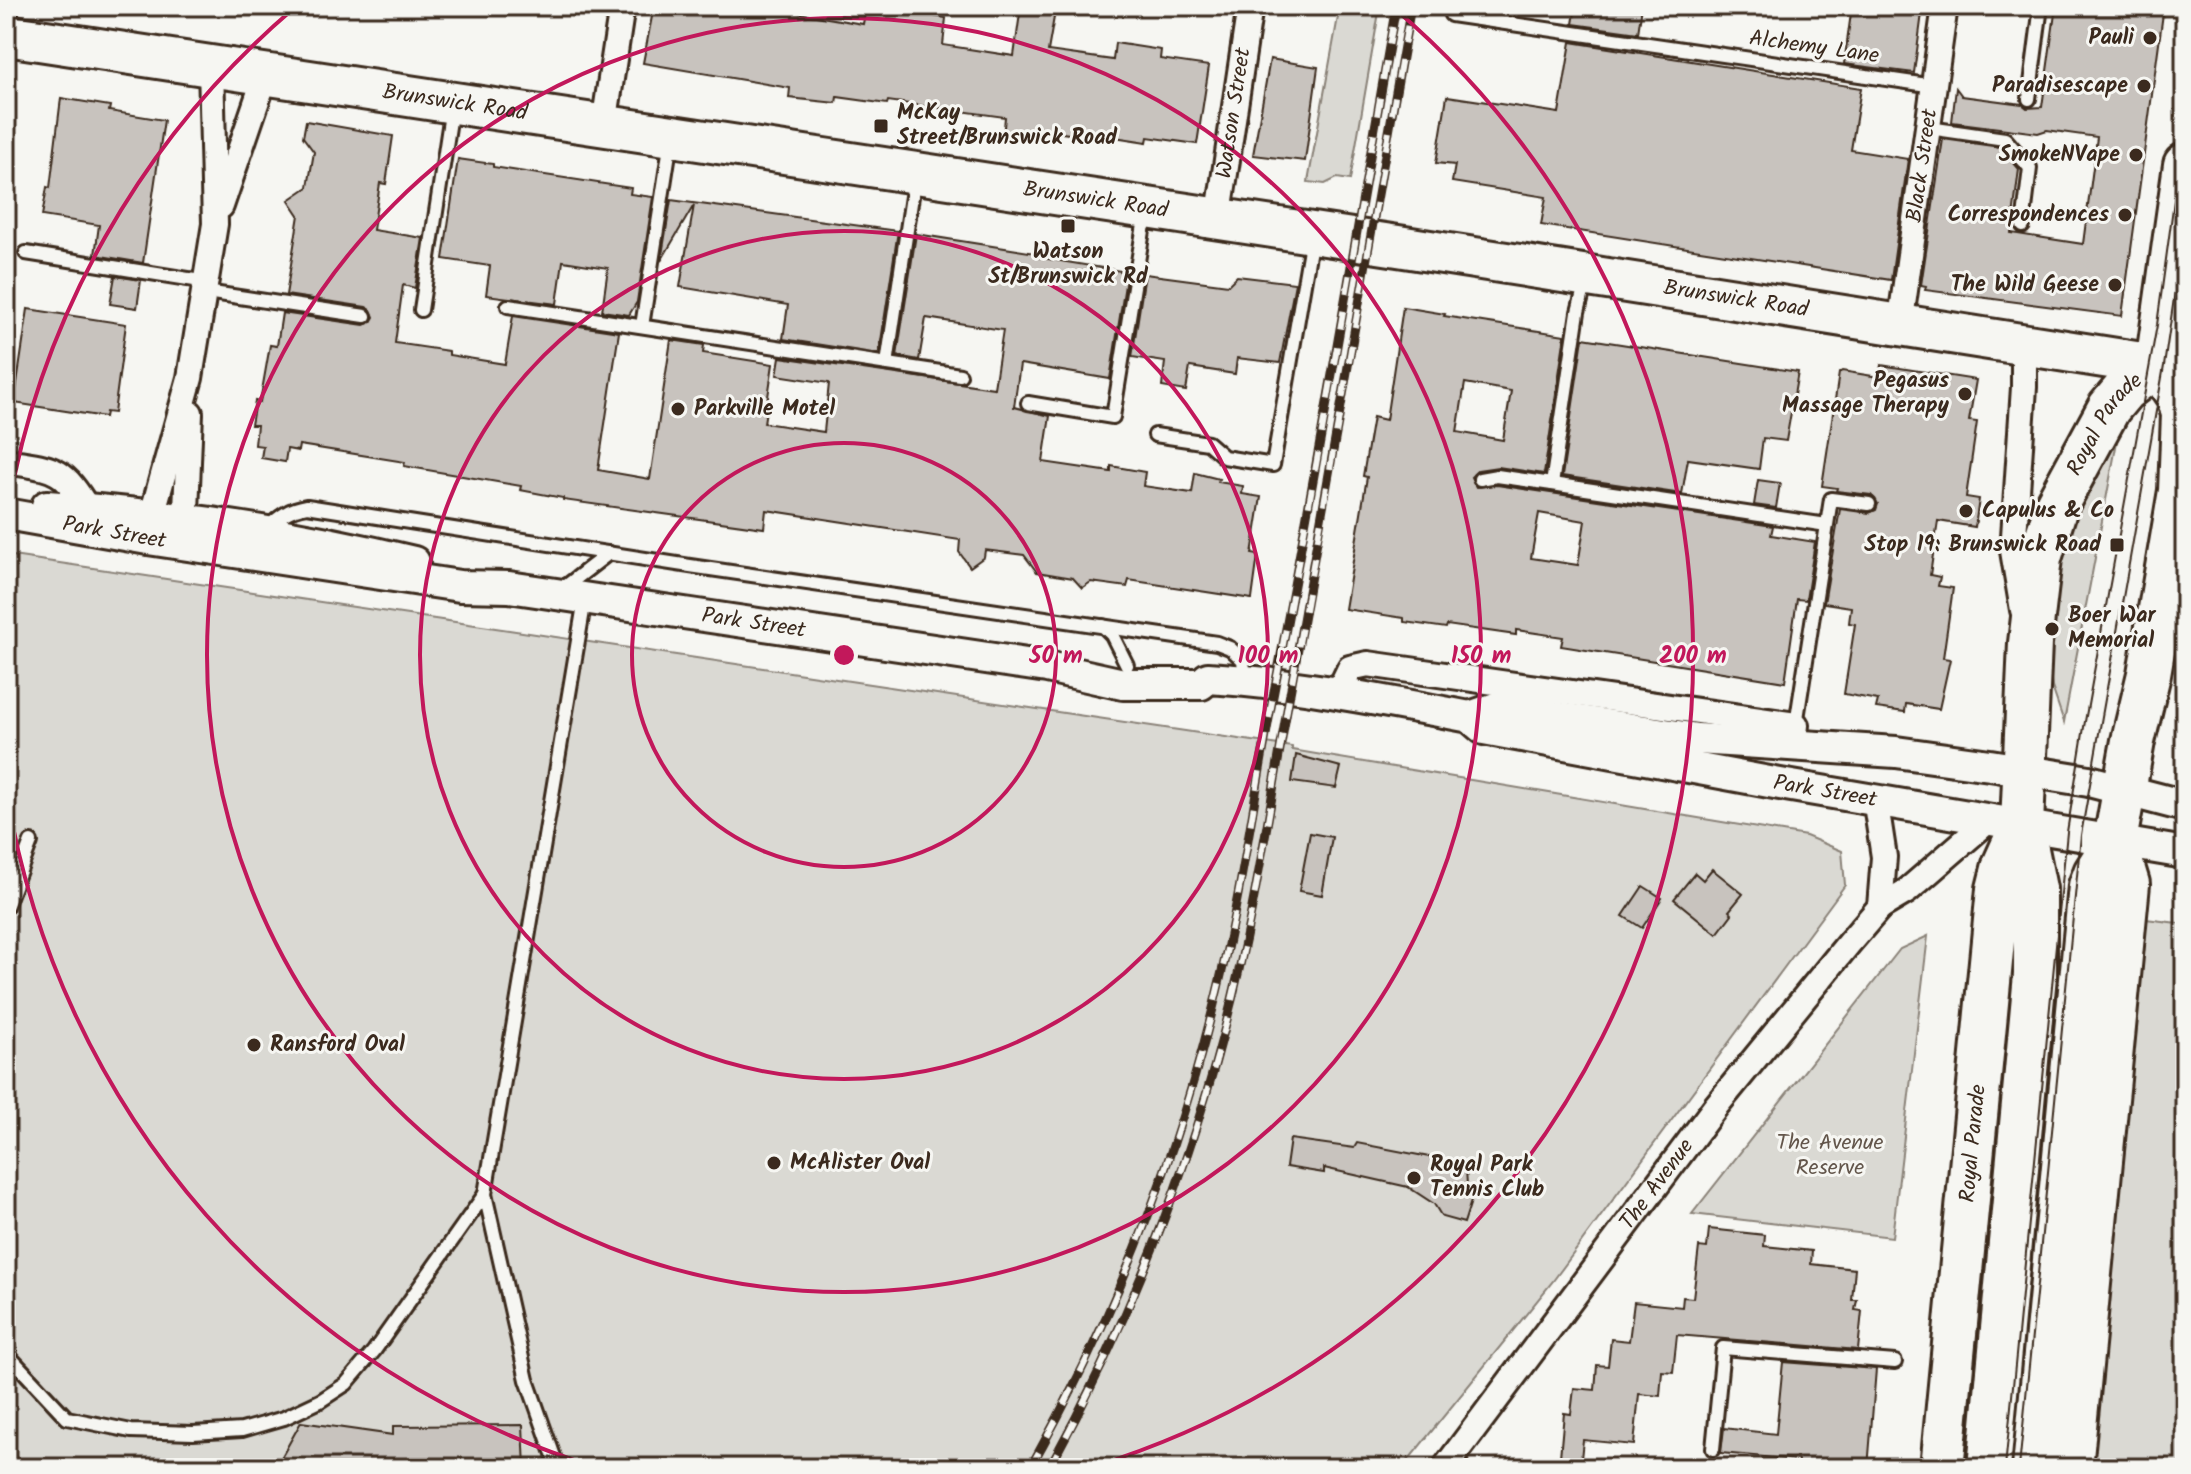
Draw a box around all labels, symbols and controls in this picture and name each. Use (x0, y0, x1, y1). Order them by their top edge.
place label: Pauli (2088, 21, 2135, 56)
street label: Alchemy Lane (1747, 22, 1881, 74)
marker: Pauli (2141, 29, 2159, 47)
street label: Watson Street (1207, 45, 1261, 181)
place label: Paradisescape (1992, 69, 2128, 104)
street label: Brunswick Road (380, 75, 531, 131)
marker: Paradisescape (2135, 77, 2153, 95)
place label: McKay Street/Brunswick Road (897, 96, 1118, 156)
street label: Black Street (1897, 106, 1948, 225)
marker: McKay Street/Brunswick Road (872, 117, 890, 135)
place label: SmokeNVape (1999, 138, 2120, 173)
marker: SmokeNVape (2127, 146, 2145, 164)
street label: Brunswick Road (1021, 172, 1171, 229)
place label: Correspondences (1948, 198, 2110, 233)
marker: Correspondences (2116, 206, 2134, 224)
marker: Watson St/Brunswick Rd (1059, 217, 1077, 235)
place label: Watson St/Brunswick Rd (988, 235, 1149, 295)
place label: The Wild Geese (1951, 268, 2099, 303)
street label: Brunswick Road (1661, 271, 1812, 328)
marker: The Wild Geese (2106, 276, 2124, 294)
place label: Pegasus Massage Therapy (1782, 364, 1950, 424)
street label: Royal Parade (2058, 364, 2150, 483)
marker: Pegasus Massage Therapy (1956, 385, 1974, 403)
place label: Parkville Motel (694, 392, 835, 427)
marker: Parkville Motel (669, 400, 687, 418)
place label: Capulus & Co (1982, 494, 2114, 529)
marker: Capulus & Co (1957, 502, 1975, 520)
street label: Park Street (60, 507, 169, 559)
place label: Stop 19: Brunswick Road (1864, 528, 2102, 563)
marker: Stop 19: Brunswick Road (2108, 536, 2126, 554)
street label: Park Street (699, 598, 808, 648)
place label: Boer War Memorial (2068, 599, 2156, 659)
marker: Boer War Memorial (2043, 620, 2061, 638)
text: 50 m (1028, 637, 1083, 676)
text: 100 m (1238, 637, 1298, 676)
text: 150 m (1451, 637, 1511, 676)
text: 200 m (1659, 637, 1727, 676)
centre of rings (830, 641, 858, 669)
street label: Park Street (1770, 766, 1880, 818)
place label: Ransford Oval (270, 1028, 405, 1063)
marker: Ransford Oval (245, 1036, 263, 1054)
street label: Royal Parade (1950, 1083, 1997, 1204)
park label: The Avenue Reserve (1776, 1126, 1884, 1186)
street label: The Avenue (1611, 1131, 1703, 1238)
place label: McAlister Oval (790, 1146, 930, 1181)
place label: Royal Park Tennis Club (1430, 1148, 1544, 1208)
marker: McAlister Oval (765, 1154, 783, 1172)
marker: Royal Park Tennis Club (1405, 1169, 1423, 1187)

